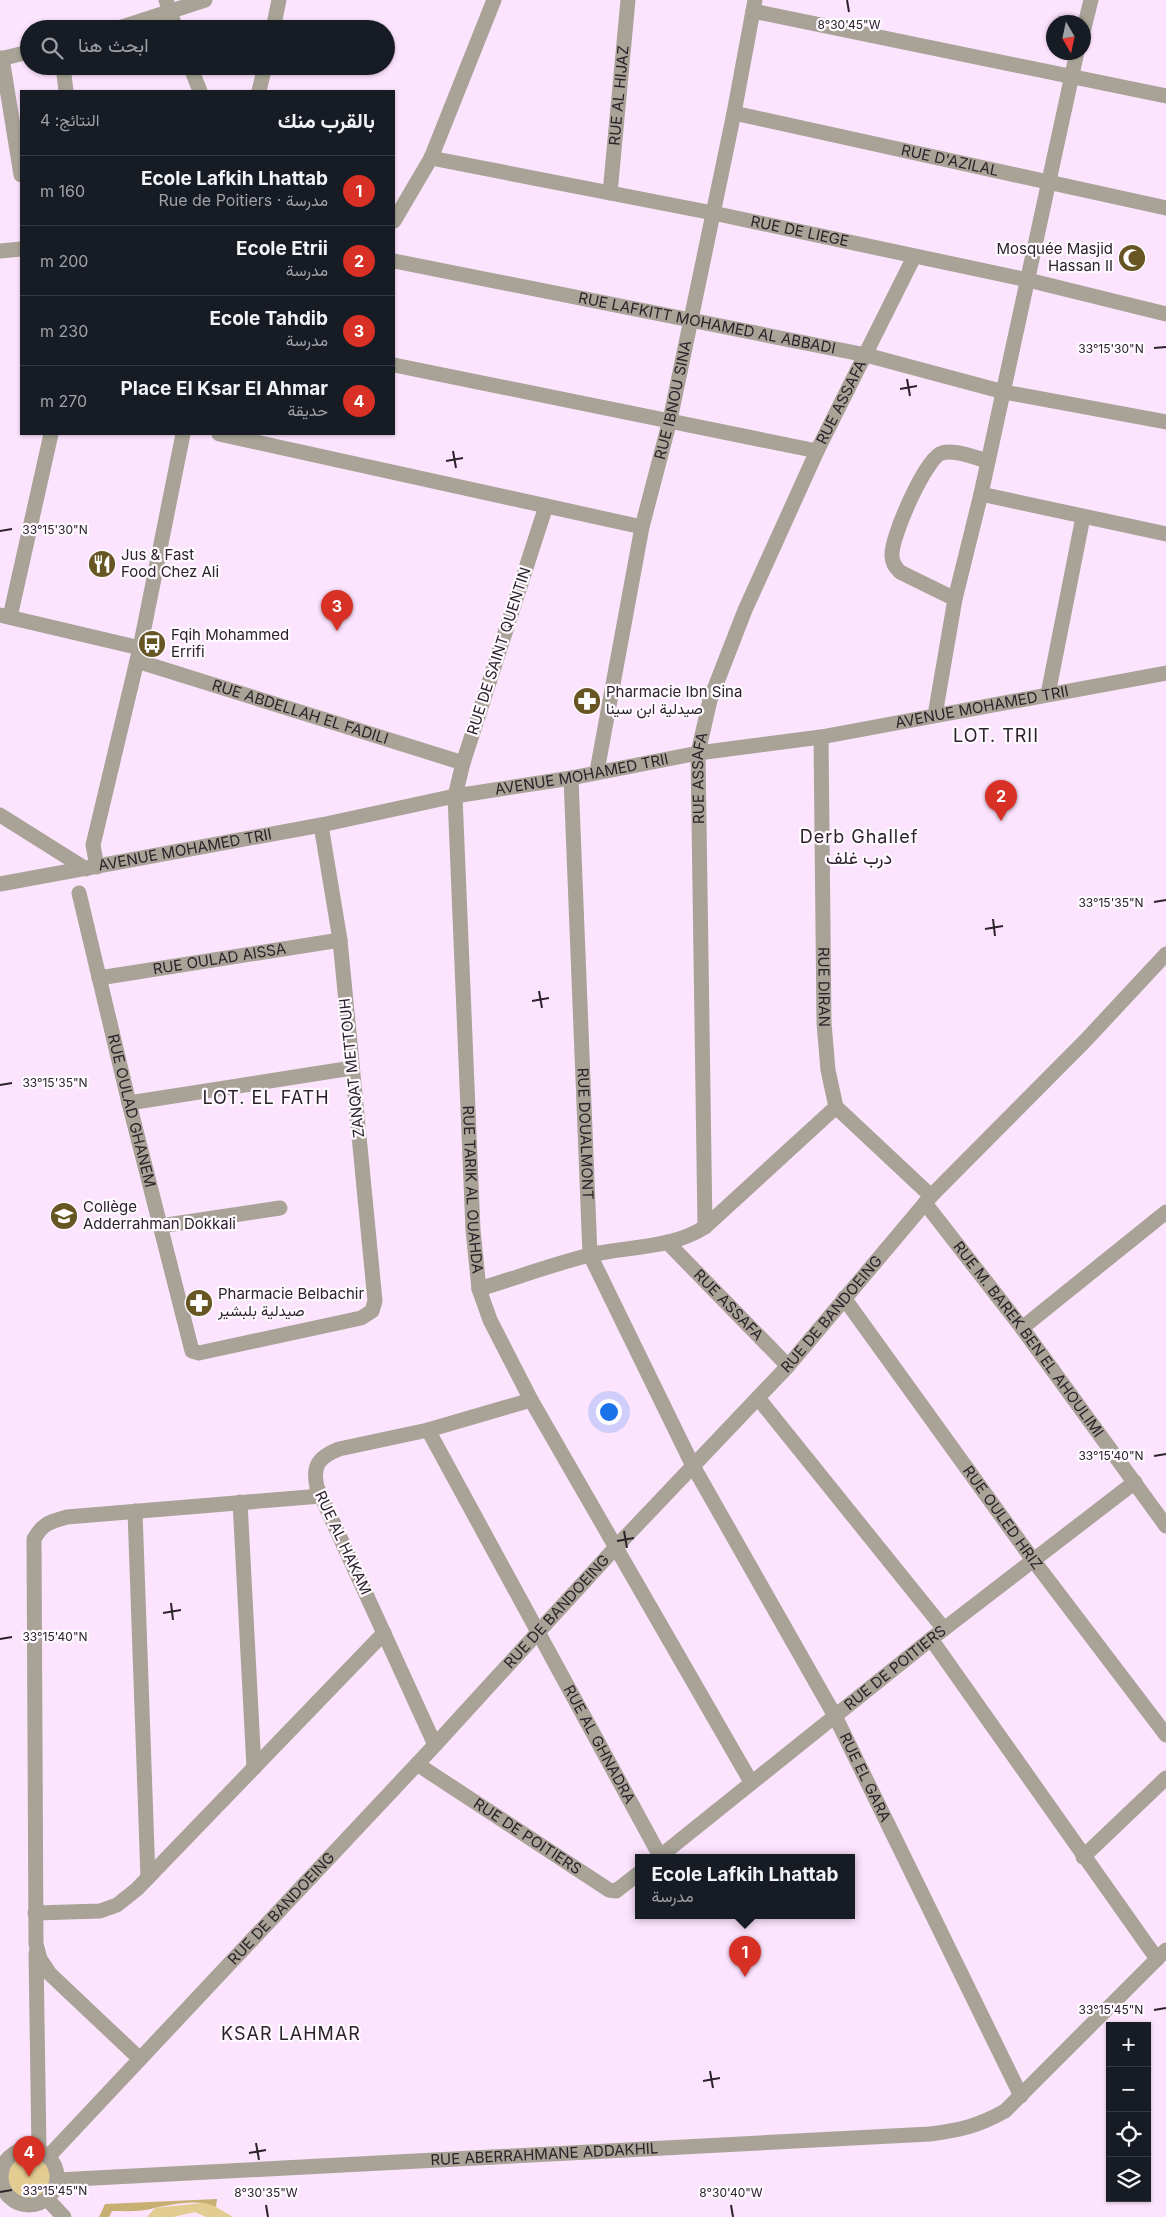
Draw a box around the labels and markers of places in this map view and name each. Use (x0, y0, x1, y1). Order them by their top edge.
place label: Mosquée Masjid Hassan II (996, 239, 1113, 275)
mosque icon: Mosquée Masjid Hassan II (1117, 243, 1147, 273)
place label: Jus & Fast Food Chez Ali (121, 545, 219, 581)
restaurant icon: Jus & Fast Food Chez Ali (87, 549, 117, 579)
pin: 3 (321, 590, 353, 631)
place label: Fqih Mohammed Errifi (171, 625, 289, 661)
bus stop icon: Fqih Mohammed Errifi (137, 629, 167, 659)
place label: Pharmacie Ibn Sina صيدلية ابن سينا (606, 682, 742, 719)
pharmacy icon: Pharmacie Ibn Sina صيدلية ابن سينا (572, 686, 602, 716)
pin: 2 (985, 780, 1017, 821)
place label: Collège Adderrahman Dokkali (83, 1197, 236, 1233)
school or university icon: Collège Adderrahman Dokkali (49, 1201, 79, 1231)
place label: Pharmacie Belbachir صيدلية بلبشير (217, 1284, 365, 1320)
pharmacy icon: Pharmacie Belbachir صيدلية بلبشير (184, 1288, 214, 1318)
pin: 1 (729, 1936, 761, 1977)
pin: 4 (13, 2136, 45, 2177)

